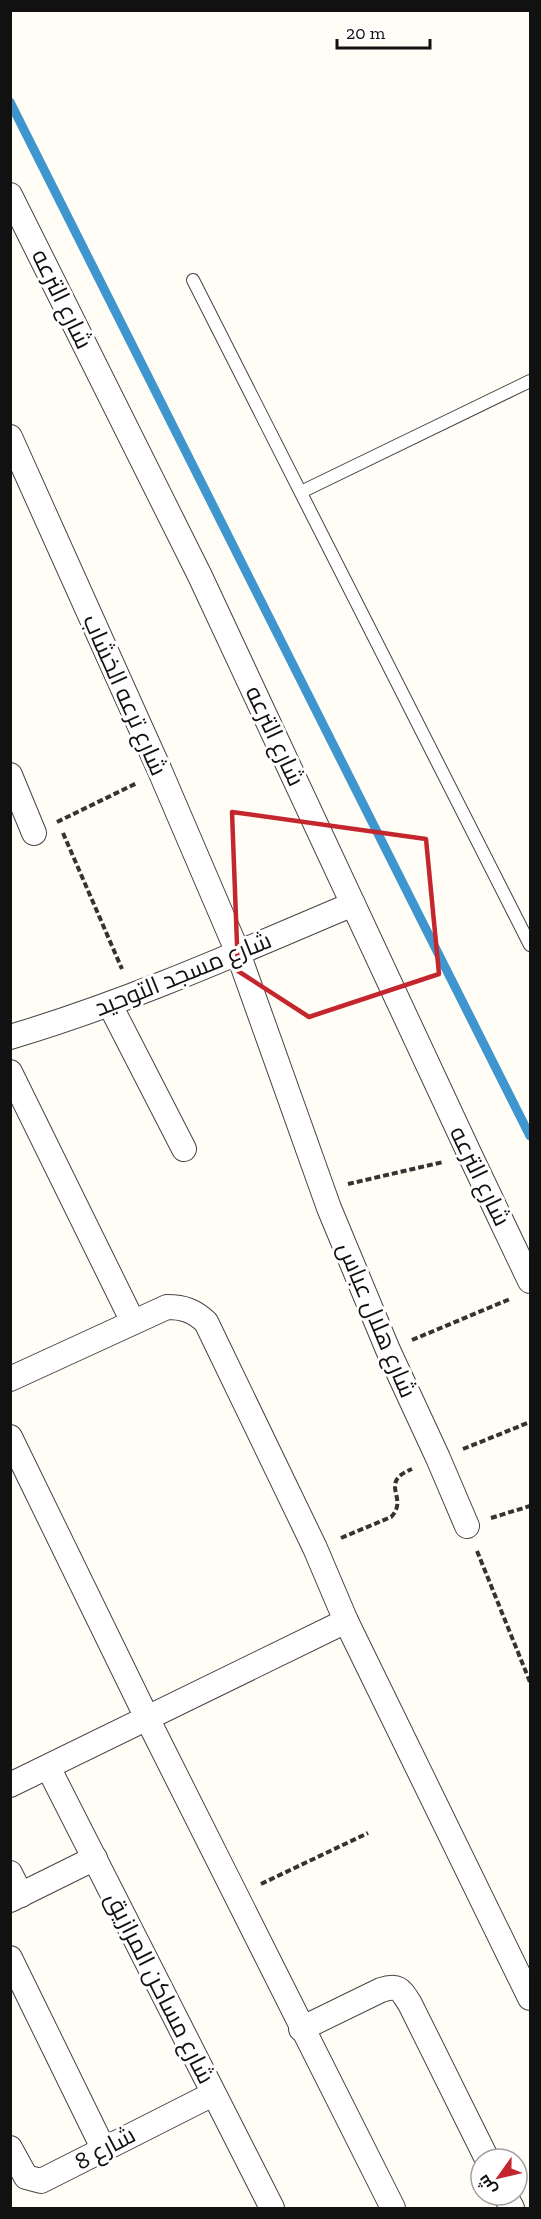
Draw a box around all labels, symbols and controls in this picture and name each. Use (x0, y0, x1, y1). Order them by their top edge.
scale bar (337, 12, 430, 50)
text: 20 m (346, 22, 386, 44)
street label: شارع الترعه (24, 244, 99, 354)
street label: شارع ترعه الخشاب (75, 610, 174, 781)
street label: شارع الترعه (238, 681, 311, 791)
street label: شارع مسجد التوحيد (90, 925, 276, 1024)
street label: شارع الترعه (442, 1121, 517, 1231)
street label: شارع هلال عباس (330, 1238, 423, 1403)
street label: شارع مساكن المرازيق (98, 1887, 221, 2089)
street label: شارع 8 (69, 2120, 141, 2177)
north arrow (469, 2147, 529, 2207)
text: ش (473, 2171, 501, 2199)

